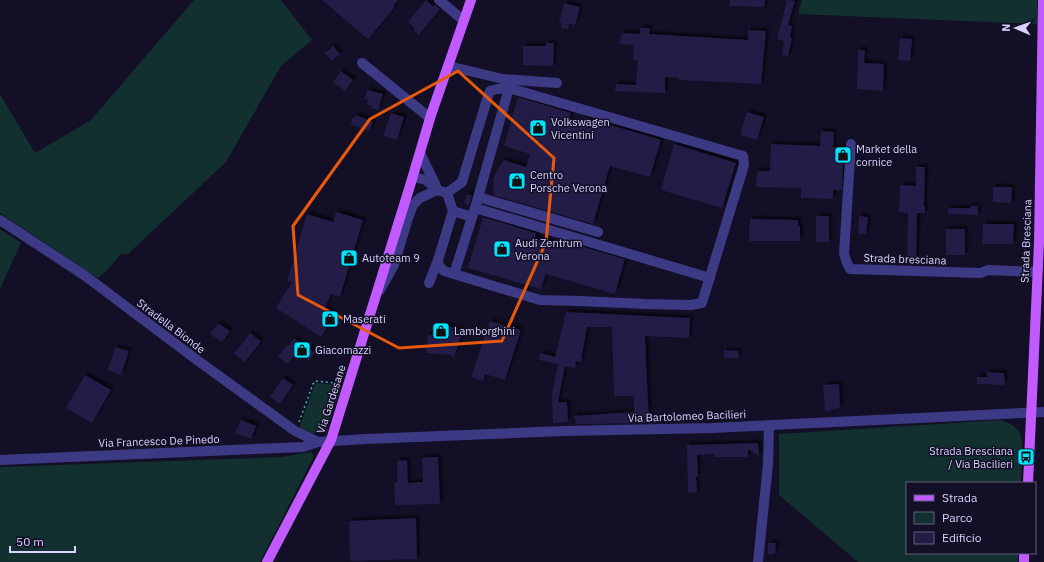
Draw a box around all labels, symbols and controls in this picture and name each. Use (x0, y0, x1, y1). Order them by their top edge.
north arrow (996, 8, 1036, 48)
text: N (999, 23, 1013, 32)
place label: Volkswagen Vicentini (551, 115, 610, 142)
shop icon: Volkswagen Vicentini (528, 118, 548, 138)
place label: Market della cornice (856, 142, 917, 169)
shop icon: Market della cornice (833, 145, 853, 165)
place label: Centro Porsche Verona (530, 168, 607, 195)
shop icon: Centro Porsche Verona (507, 171, 527, 191)
street label: Strada Bresciana (1018, 199, 1034, 283)
place label: Audi Zentrum Verona (515, 236, 582, 263)
shop icon: Audi Zentrum Verona (492, 239, 512, 259)
shop icon: Autoteam 9 (339, 248, 359, 268)
place label: Autoteam 9 (362, 251, 420, 265)
street label: Strada bresciana (863, 251, 947, 267)
street label: Stradella Bionde (134, 296, 208, 356)
shop icon: Maserati (320, 309, 340, 329)
place label: Maserati (343, 312, 386, 326)
shop icon: Lamborghini (431, 321, 451, 341)
place label: Lamborghini (454, 324, 515, 338)
shop icon: Giacomazzi (292, 340, 312, 360)
place label: Giacomazzi (315, 343, 371, 357)
street label: Via Gardesane (313, 363, 349, 435)
street label: Via Bartolomeo Bacilieri (628, 407, 746, 425)
street label: Via Francesco De Pinedo (98, 432, 220, 450)
place label: Strada Bresciana / Via Bacilieri (929, 444, 1013, 471)
bus stop icon: Strada Bresciana / Via Bacilieri (1016, 447, 1036, 467)
legend (906, 482, 1036, 554)
text: Strada (942, 490, 978, 505)
text: Parco (942, 510, 973, 525)
scale bar (10, 528, 75, 554)
text: Edificio (942, 530, 982, 545)
text: 50 m (16, 534, 44, 549)

